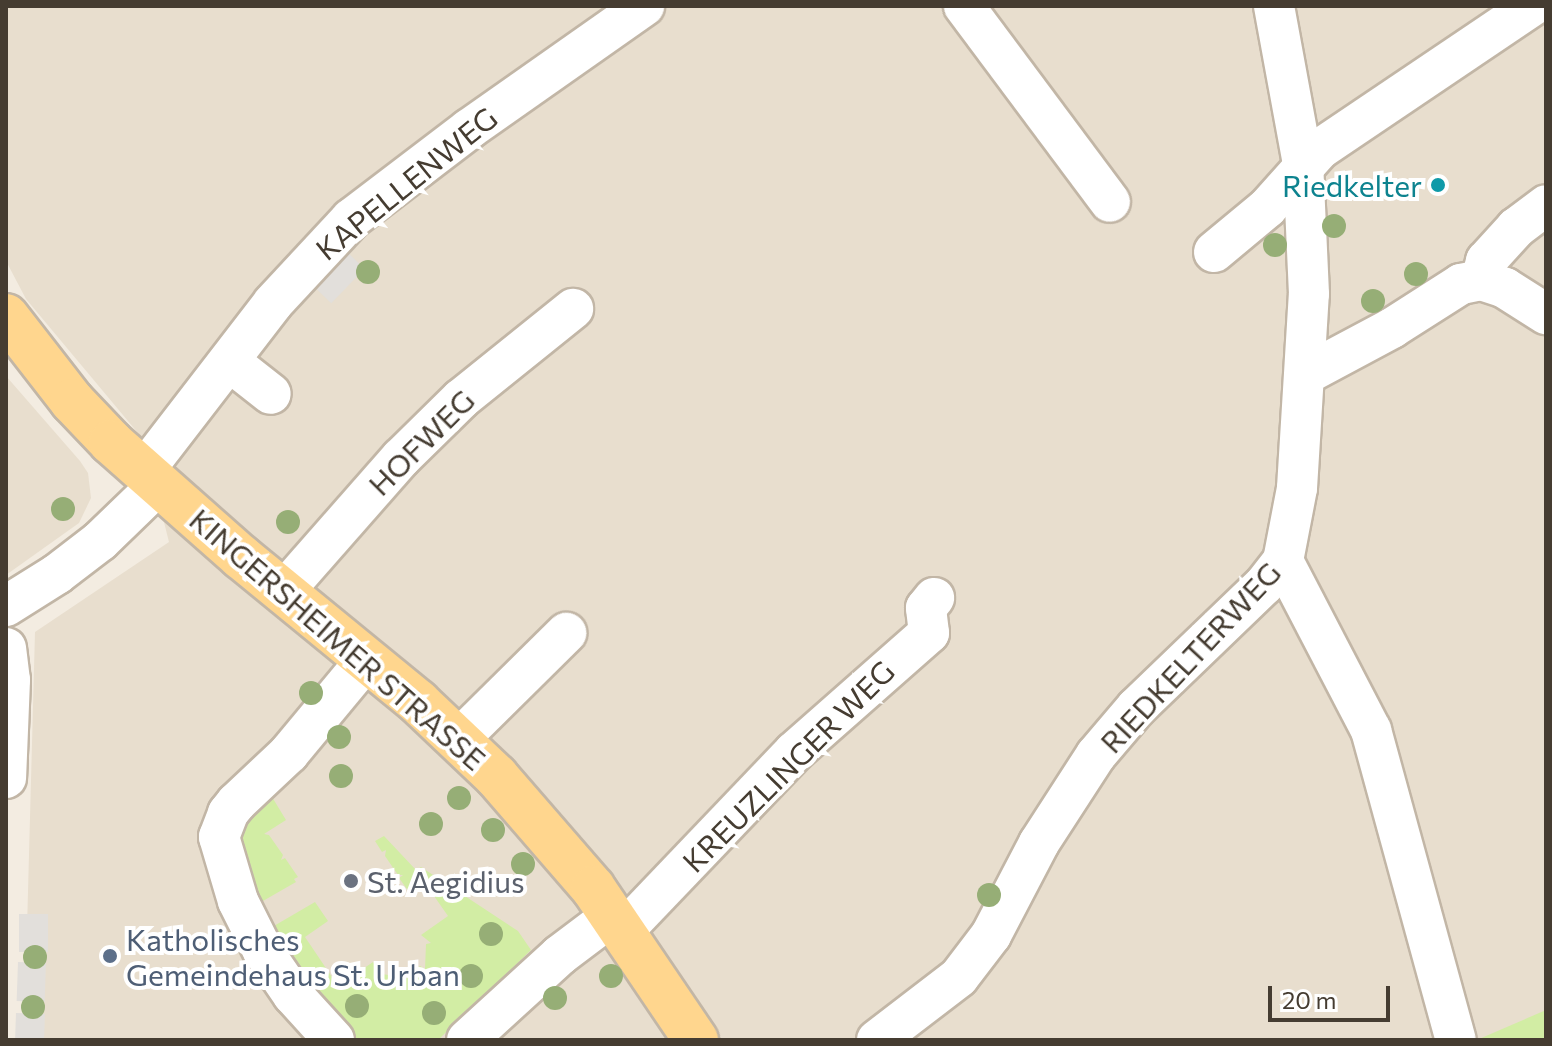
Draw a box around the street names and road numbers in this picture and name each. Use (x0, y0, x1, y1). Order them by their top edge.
street label: KAPELLENWEG (308, 99, 504, 267)
street label: HOFWEG (361, 382, 481, 502)
street label: KINGERSHEIMER STRASSE (183, 501, 493, 777)
street label: RIEDKELTERWEG (1092, 554, 1288, 760)
street label: KREUZLINGER WEG (675, 653, 901, 879)

